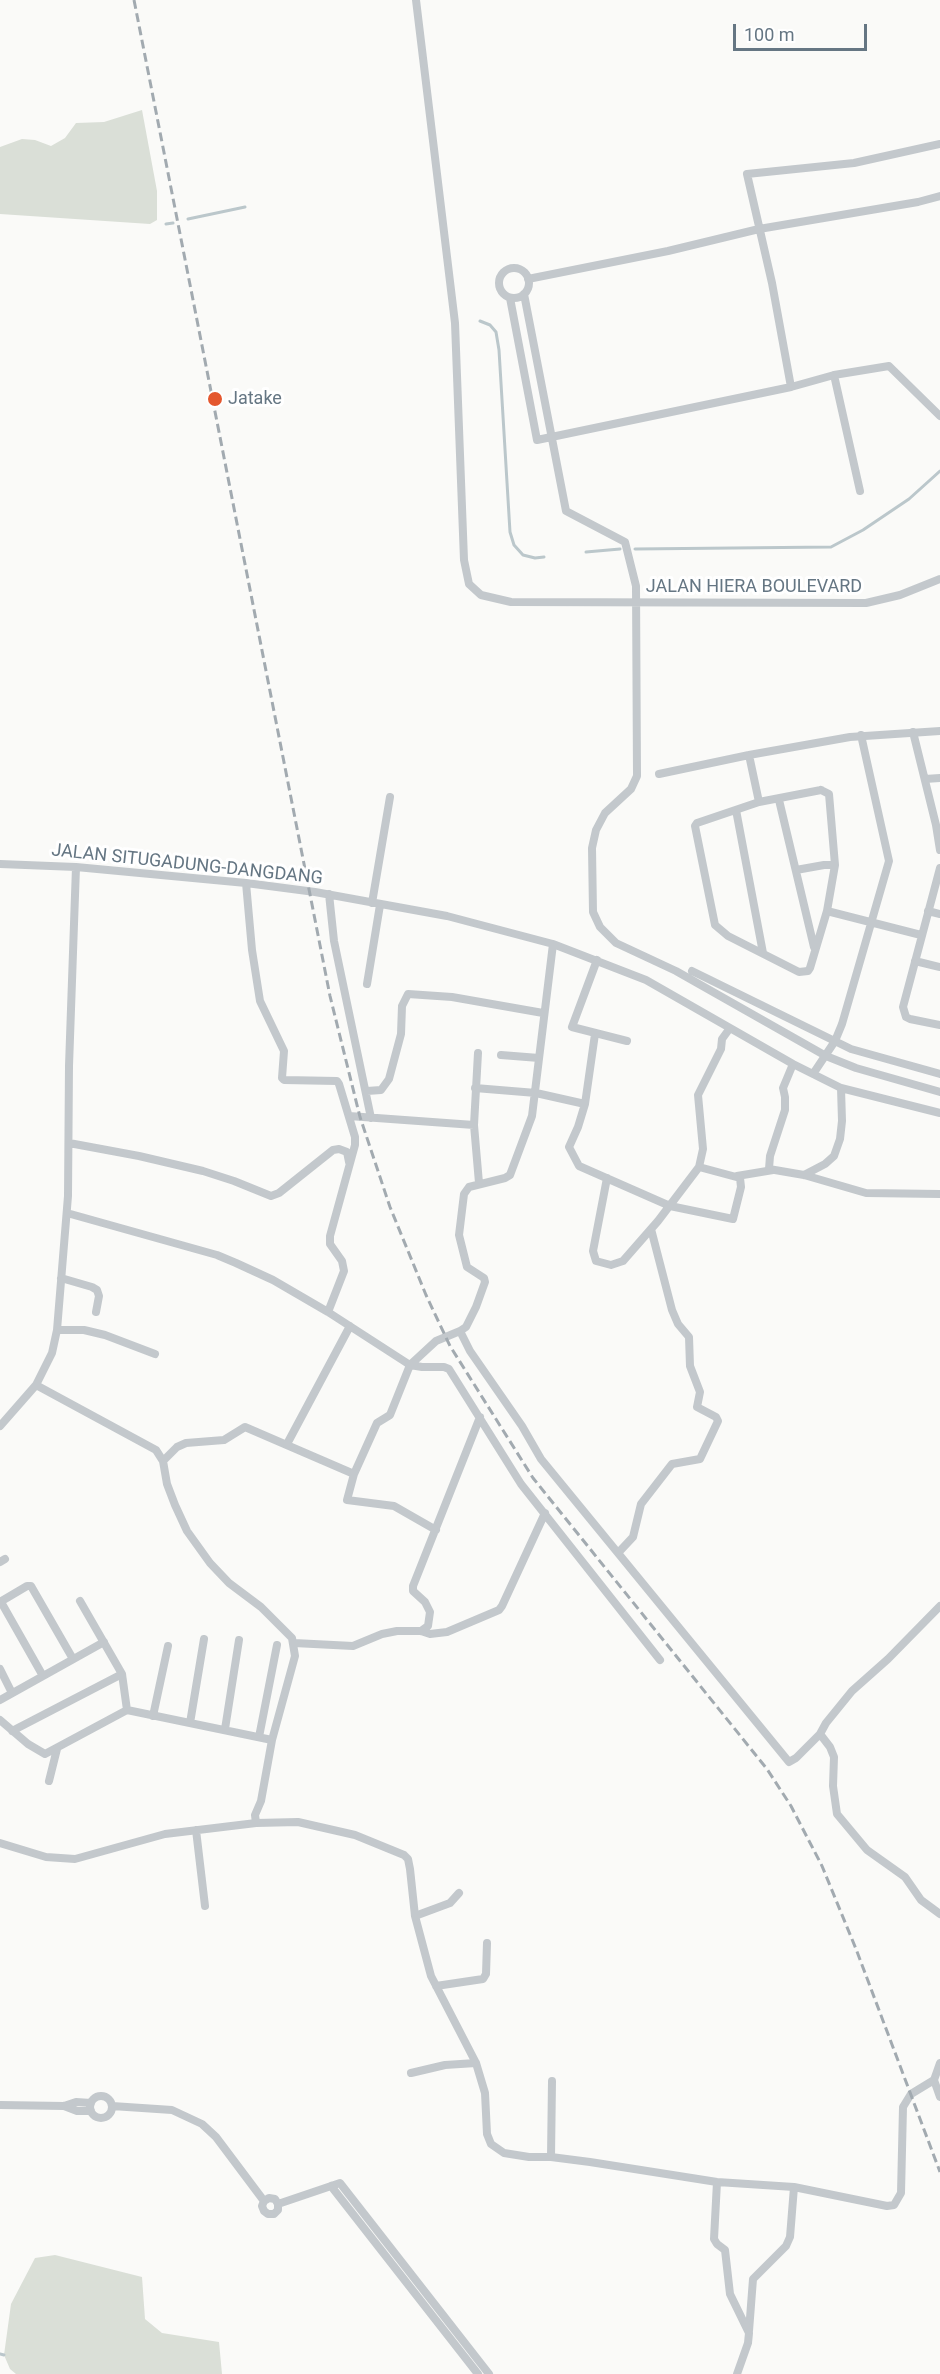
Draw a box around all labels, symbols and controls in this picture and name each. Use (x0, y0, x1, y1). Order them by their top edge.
scale bar (736, 12, 870, 50)
text: 100 m (744, 24, 795, 45)
place label: Jatake (228, 388, 282, 410)
marker: Jatake (206, 390, 224, 408)
street label: JALAN HIERA BOULEVARD (646, 576, 862, 598)
street label: JALAN SITUGADUNG-DANGDANG (50, 840, 324, 890)

